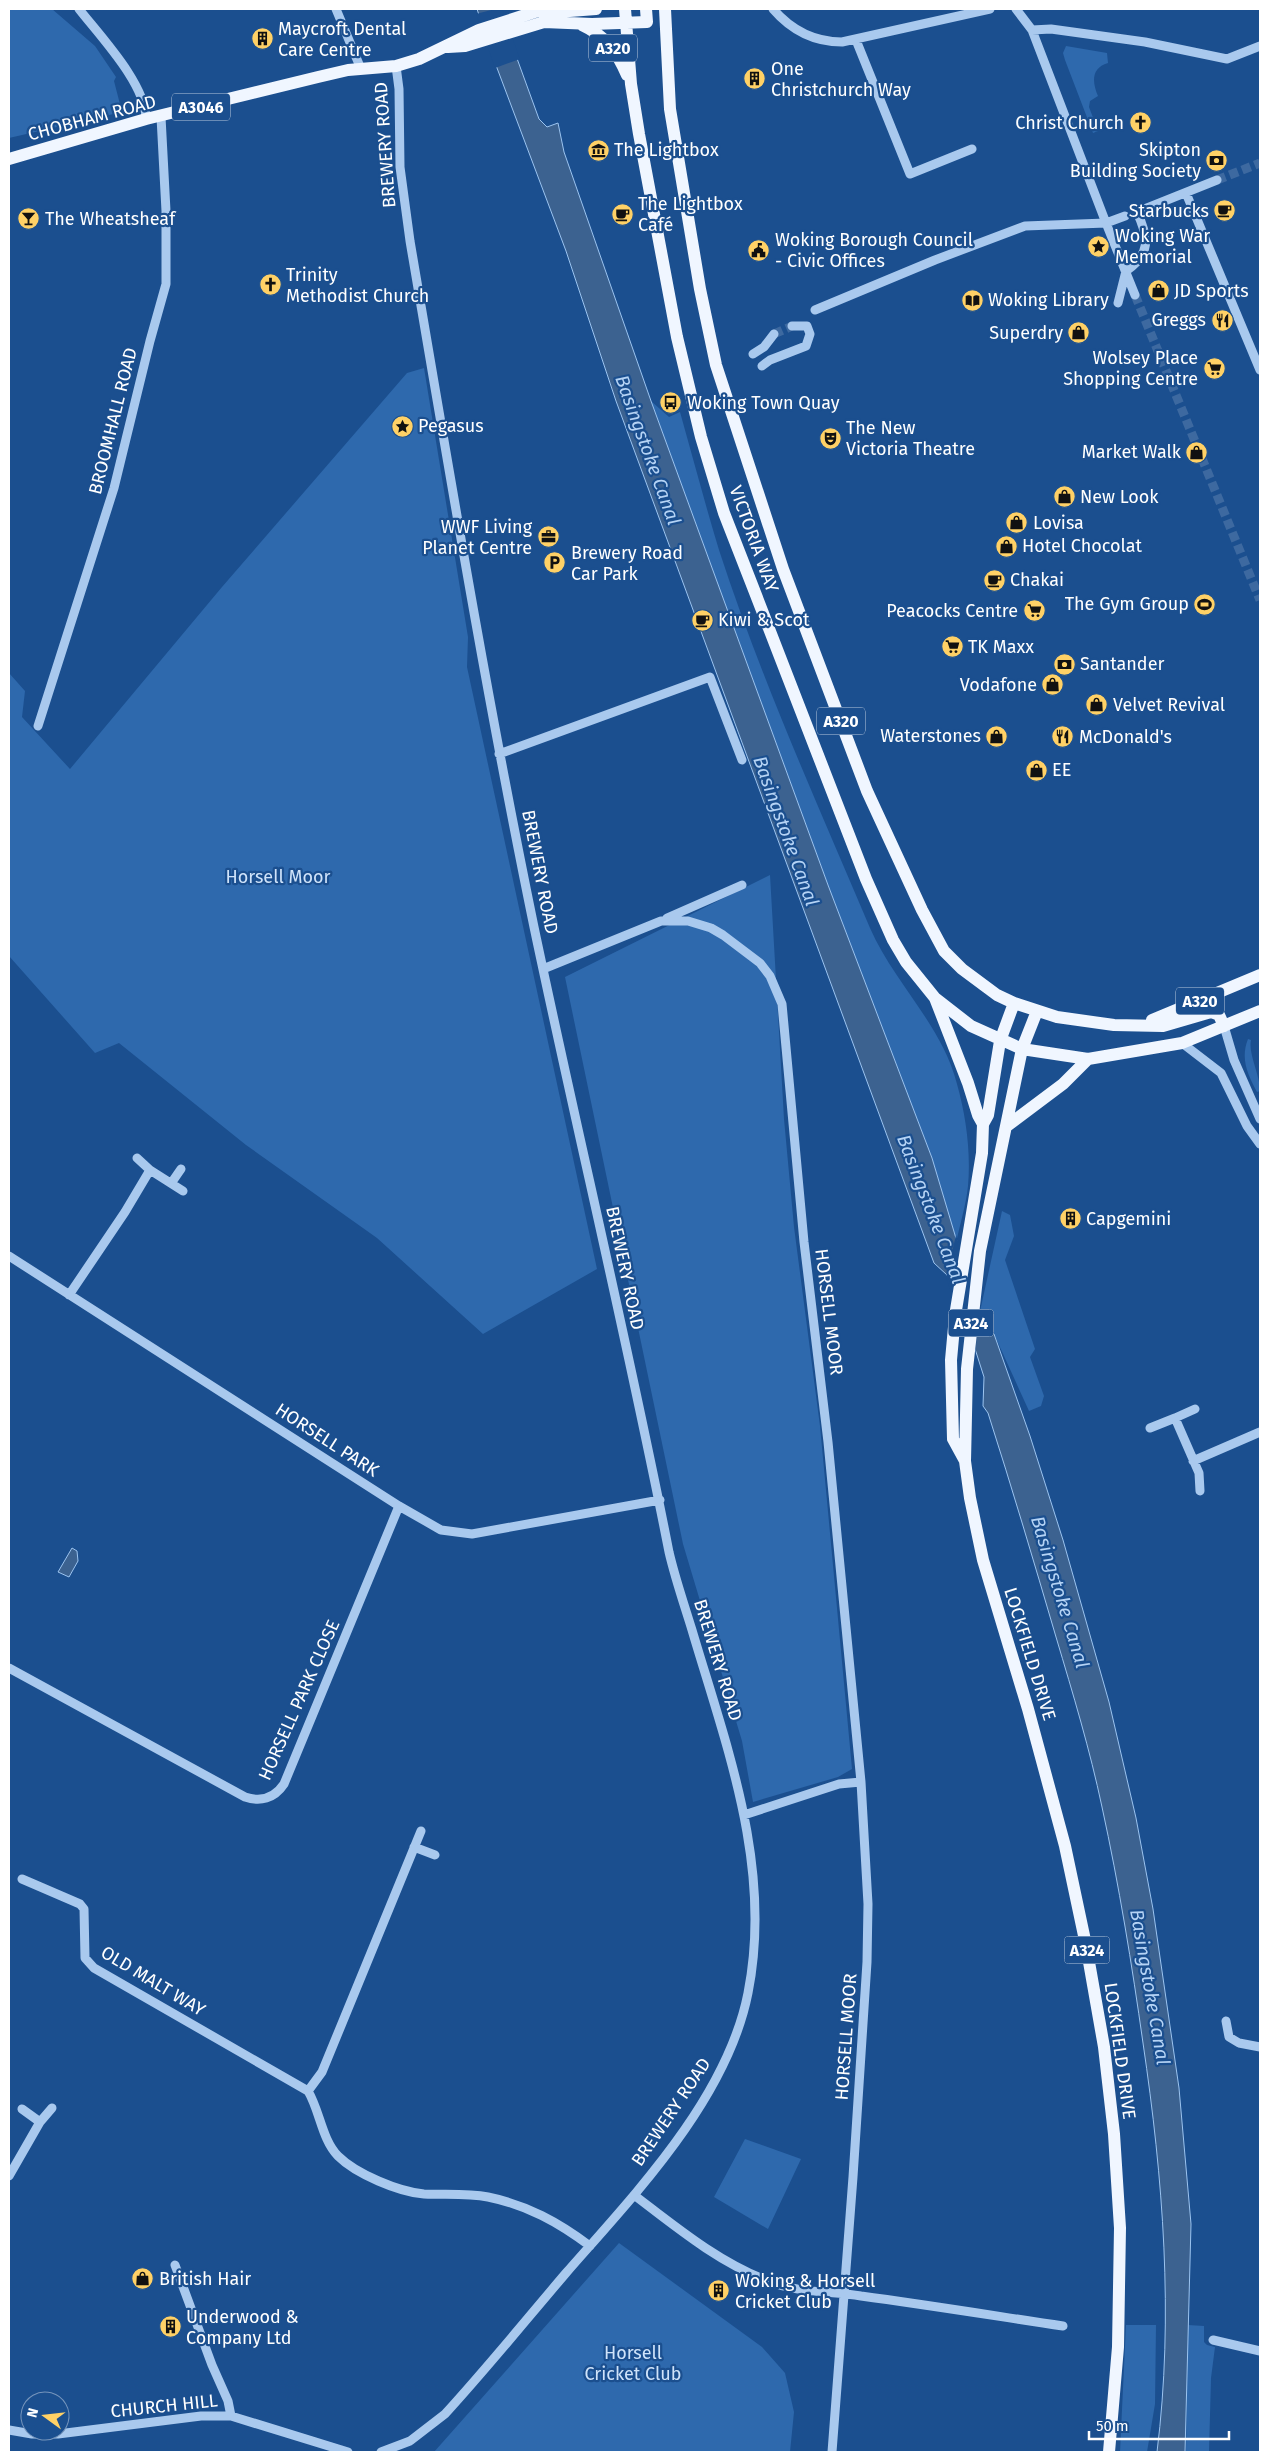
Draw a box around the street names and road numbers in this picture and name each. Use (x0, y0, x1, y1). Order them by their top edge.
road number: A320 (589, 34, 637, 62)
street label: BREWERY ROAD (370, 81, 400, 209)
street label: CHOBHAM ROAD (25, 90, 159, 146)
road number: A3046 (172, 94, 230, 120)
street label: BROOMHALL ROAD (84, 345, 142, 497)
street label: VICTORIA WAY (725, 483, 783, 595)
road number: A320 (817, 708, 865, 734)
street label: BREWERY ROAD (517, 808, 563, 936)
road number: A320 (1176, 988, 1224, 1014)
street label: BREWERY ROAD (601, 1204, 649, 1332)
street label: HORSELL MOOR (810, 1248, 848, 1377)
road number: A324 (948, 1310, 994, 1336)
street label: HORSELL PARK (271, 1398, 383, 1482)
street label: LOCKFIELD DRIVE (999, 1585, 1061, 1723)
street label: BREWERY ROAD (689, 1597, 747, 1723)
street label: HORSELL PARK CLOSE (254, 1616, 344, 1784)
road number: A324 (1064, 1936, 1110, 1964)
street label: OLD MALT WAY (97, 1941, 209, 2021)
street label: HORSELL MOOR (831, 1973, 861, 2101)
street label: LOCKFIELD DRIVE (1100, 1981, 1140, 2121)
street label: BREWERY ROAD (627, 2054, 715, 2170)
street label: CHURCH HILL (109, 2389, 219, 2423)

